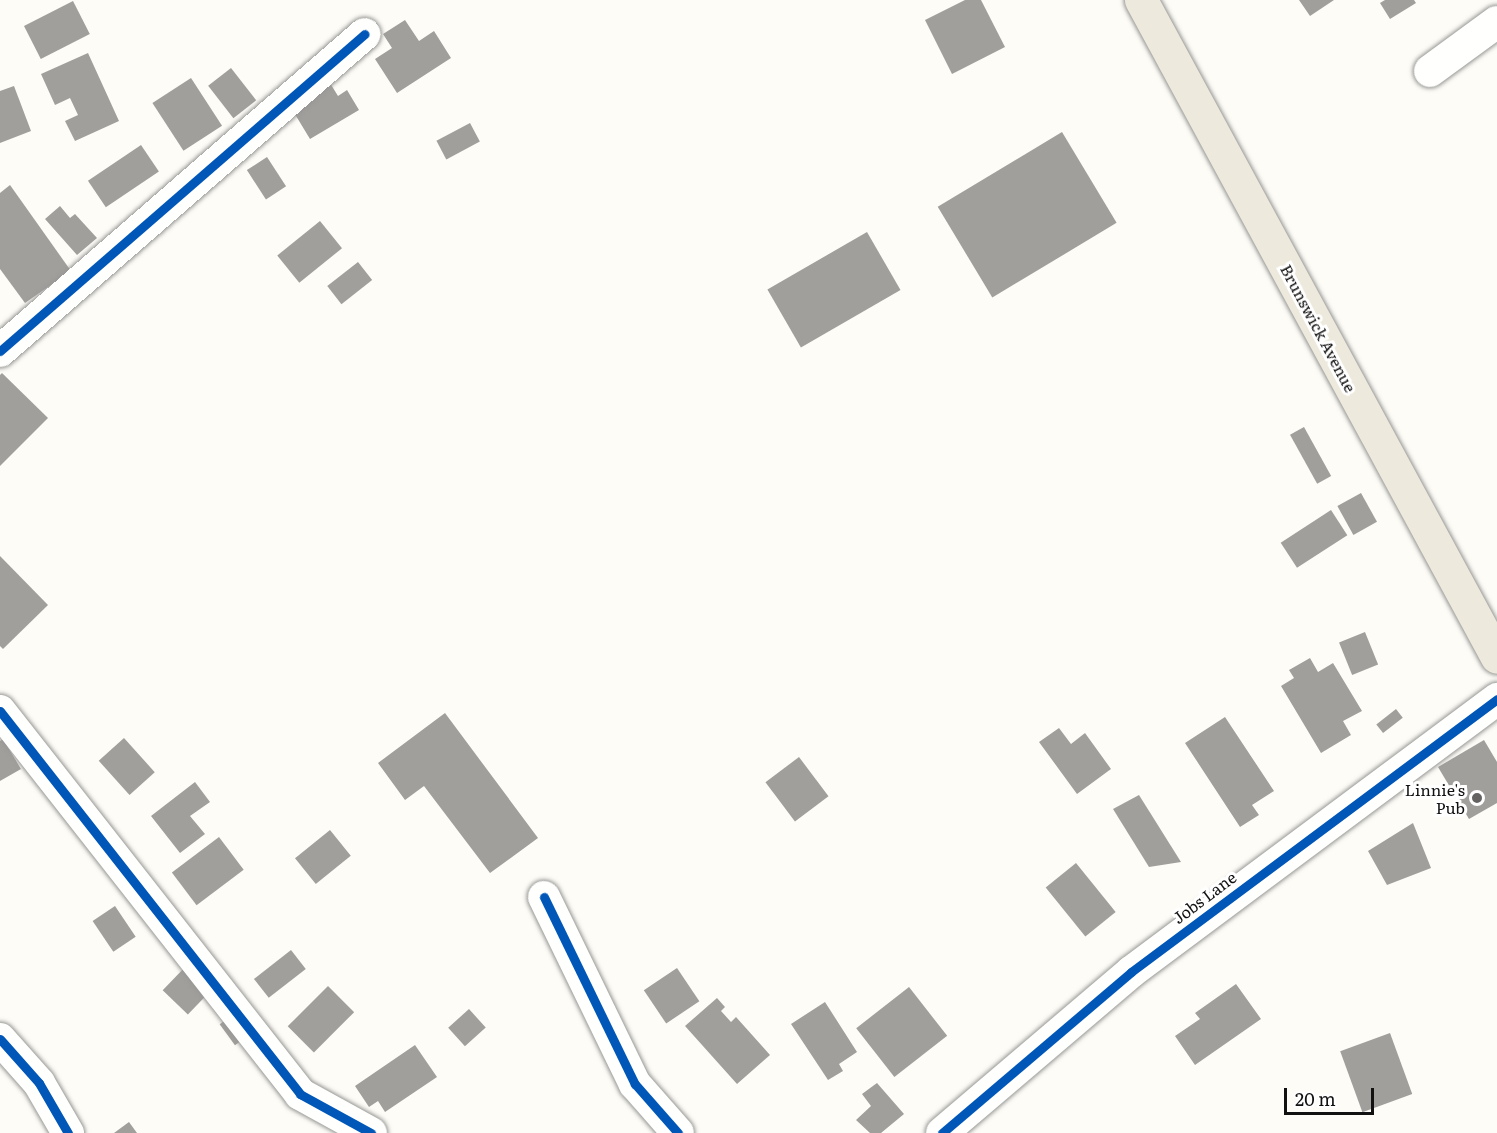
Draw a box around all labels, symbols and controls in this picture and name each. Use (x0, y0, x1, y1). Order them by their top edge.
street label: Brunswick Avenue (1277, 261, 1361, 395)
place label: Linnie's Pub (1405, 779, 1465, 817)
marker: Linnie's Pub (1470, 791, 1484, 805)
street label: Jobs Lane (1168, 867, 1240, 927)
scale bar (1287, 1076, 1377, 1114)
text: 20 m (1295, 1085, 1336, 1112)

